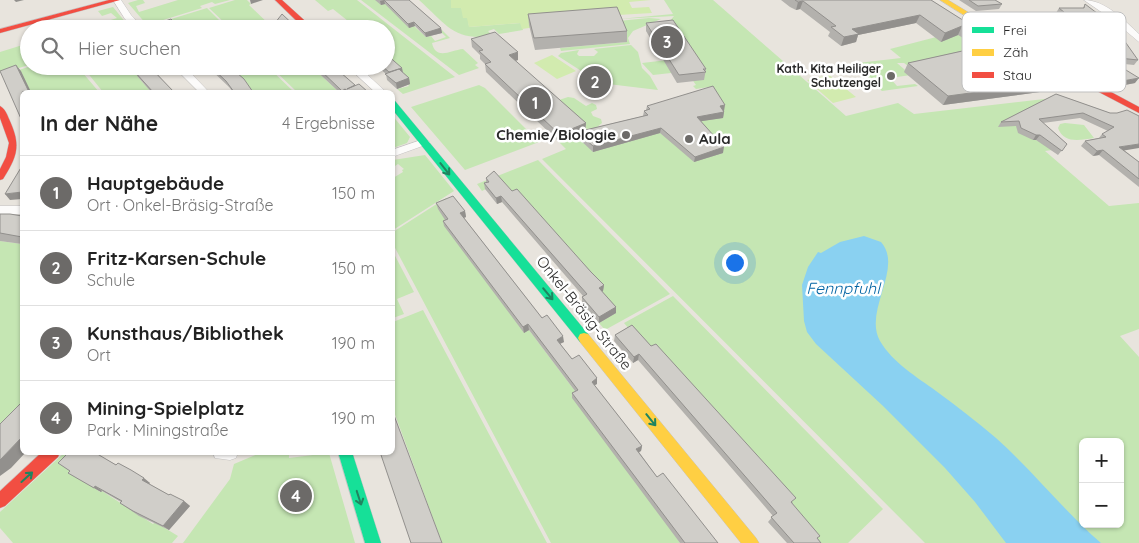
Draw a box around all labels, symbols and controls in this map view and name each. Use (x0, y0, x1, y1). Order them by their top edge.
legend (962, 12, 1126, 92)
search box (20, 20, 395, 75)
text: Frei (1003, 21, 1027, 39)
pin: 3 (651, 23, 683, 61)
icon: search (38, 34, 66, 62)
text: Hier suchen (78, 36, 181, 60)
text: Zäh (1003, 43, 1028, 61)
place label: Kath. Kita Heiliger Schutzengel (777, 61, 881, 90)
pin: 2 (579, 63, 611, 101)
text: Stau (1003, 66, 1032, 84)
marker: Kath. Kita Heiliger Schutzengel (885, 70, 897, 82)
pin: 1 (519, 84, 551, 122)
text: In der Nähe (40, 110, 158, 136)
text: 4 Ergebnisse (282, 113, 375, 133)
place label: Chemie/Biologie (496, 125, 616, 144)
marker: Chemie/Biologie (620, 129, 632, 141)
place label: Aula (699, 129, 731, 148)
marker: Aula (683, 133, 695, 145)
one-way arrow (439, 162, 450, 175)
text: Hauptgebäude (87, 171, 224, 195)
text: 1 (53, 183, 59, 203)
text: 150 m (332, 183, 375, 203)
text: Ort · Onkel-Bräsig-Straße (87, 195, 273, 215)
text: Fritz-Karsen-Schule (87, 246, 266, 270)
your location (722, 250, 748, 276)
street label: Onkel-Bräsig-Straße (533, 252, 636, 374)
text: 2 (51, 258, 61, 278)
text: 150 m (332, 258, 375, 278)
text: Schule (87, 270, 135, 290)
water label: Fennpfuhl (806, 278, 882, 298)
one-way arrow (543, 287, 554, 300)
text: Kunsthaus/Bibliothek (87, 321, 284, 345)
text: 3 (52, 333, 60, 353)
text: 190 m (332, 333, 375, 353)
text: Ort (87, 345, 111, 365)
text: Mining-Spielplatz (87, 396, 244, 420)
text: 4 (51, 408, 61, 428)
text: 190 m (332, 408, 375, 428)
one-way arrow (646, 413, 657, 426)
text: Park · Miningstraße (87, 420, 228, 440)
map controls (1079, 438, 1124, 528)
button: + (1079, 438, 1124, 483)
one-way arrow (20, 472, 33, 484)
pin: 4 (280, 477, 312, 515)
button: − (1079, 483, 1124, 528)
one-way arrow (355, 489, 365, 505)

